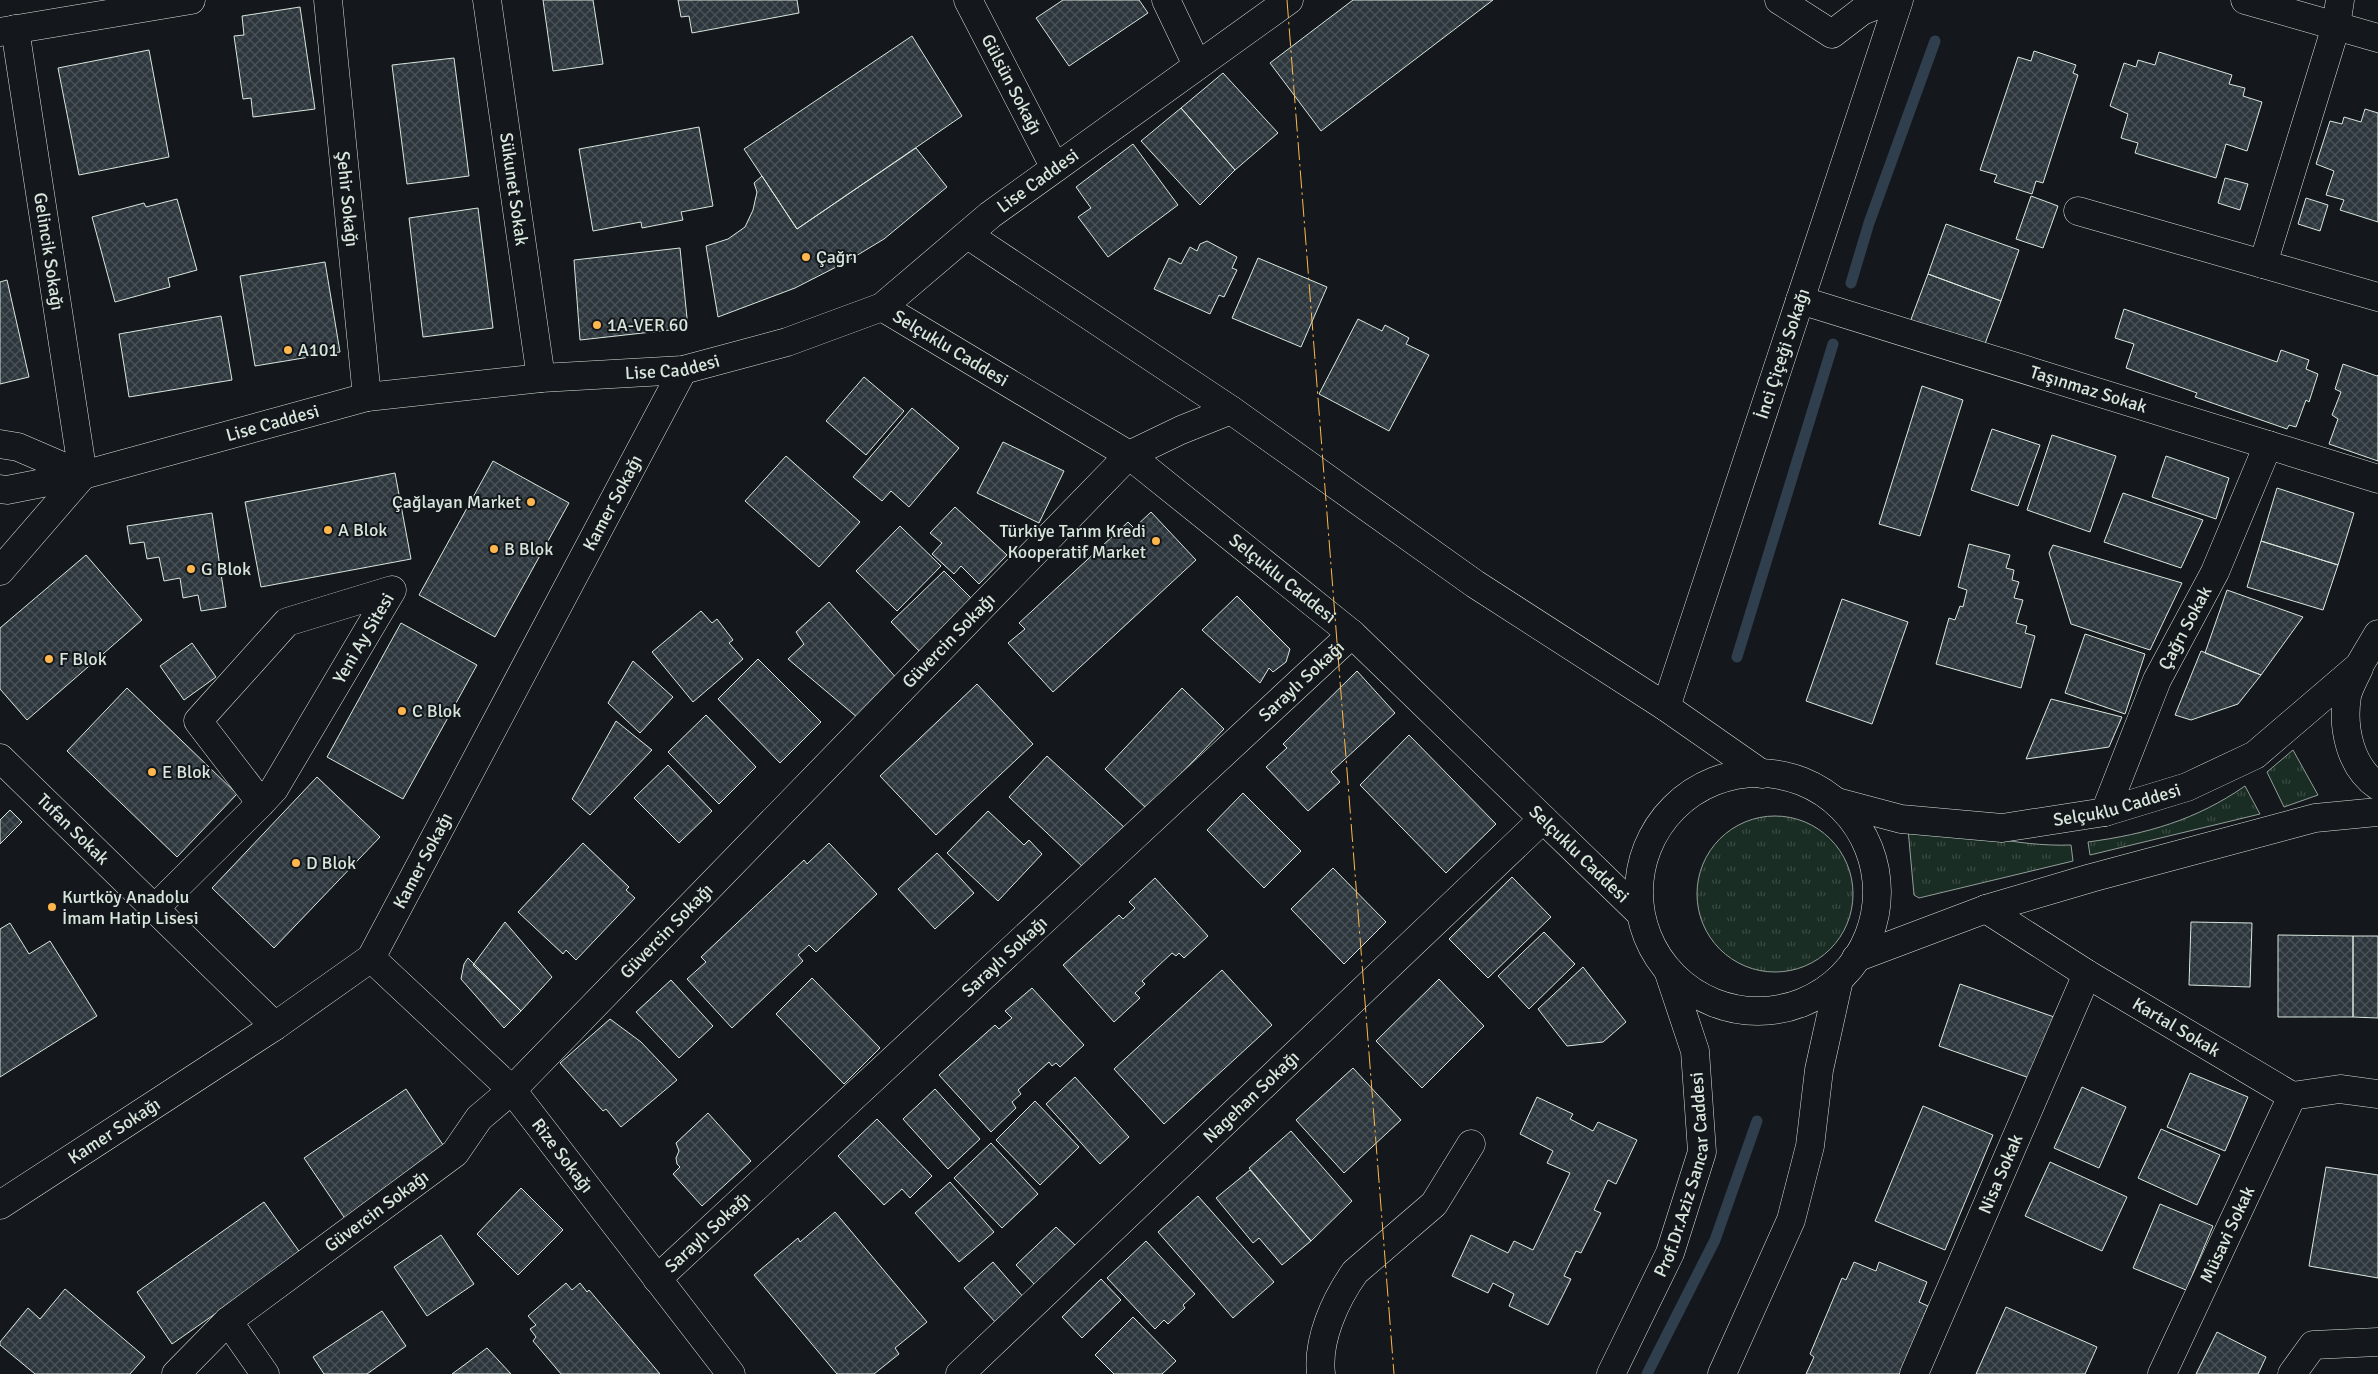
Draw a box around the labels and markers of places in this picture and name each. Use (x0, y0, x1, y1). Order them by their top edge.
place label: Çağrı (816, 246, 857, 268)
marker: Çağrı (800, 251, 812, 263)
place label: 1A-VER 60 (607, 314, 688, 336)
marker: 1A-VER 60 (591, 319, 603, 331)
place label: A101 (298, 339, 338, 361)
marker: A101 (282, 344, 294, 356)
place label: Çağlayan Market (392, 491, 521, 513)
marker: Çağlayan Market (525, 496, 537, 508)
place label: A Blok (338, 519, 387, 541)
place label: Türkiye Tarım Kredi Kooperatif Market (1000, 520, 1146, 563)
marker: A Blok (322, 524, 334, 536)
marker: Türkiye Tarım Kredi Kooperatif Market (1150, 535, 1162, 547)
place label: B Blok (504, 538, 553, 560)
marker: B Blok (488, 543, 500, 555)
place label: G Blok (201, 558, 251, 580)
marker: G Blok (185, 563, 197, 575)
place label: F Blok (59, 648, 107, 670)
marker: F Blok (43, 653, 55, 665)
place label: C Blok (412, 700, 461, 722)
marker: C Blok (396, 705, 408, 717)
place label: E Blok (162, 761, 211, 783)
marker: E Blok (146, 766, 158, 778)
place label: D Blok (306, 852, 356, 874)
marker: D Blok (290, 857, 302, 869)
place label: Kurtköy Anadolu İmam Hatip Lisesi (62, 886, 199, 929)
marker: Kurtköy Anadolu İmam Hatip Lisesi (46, 901, 58, 913)

